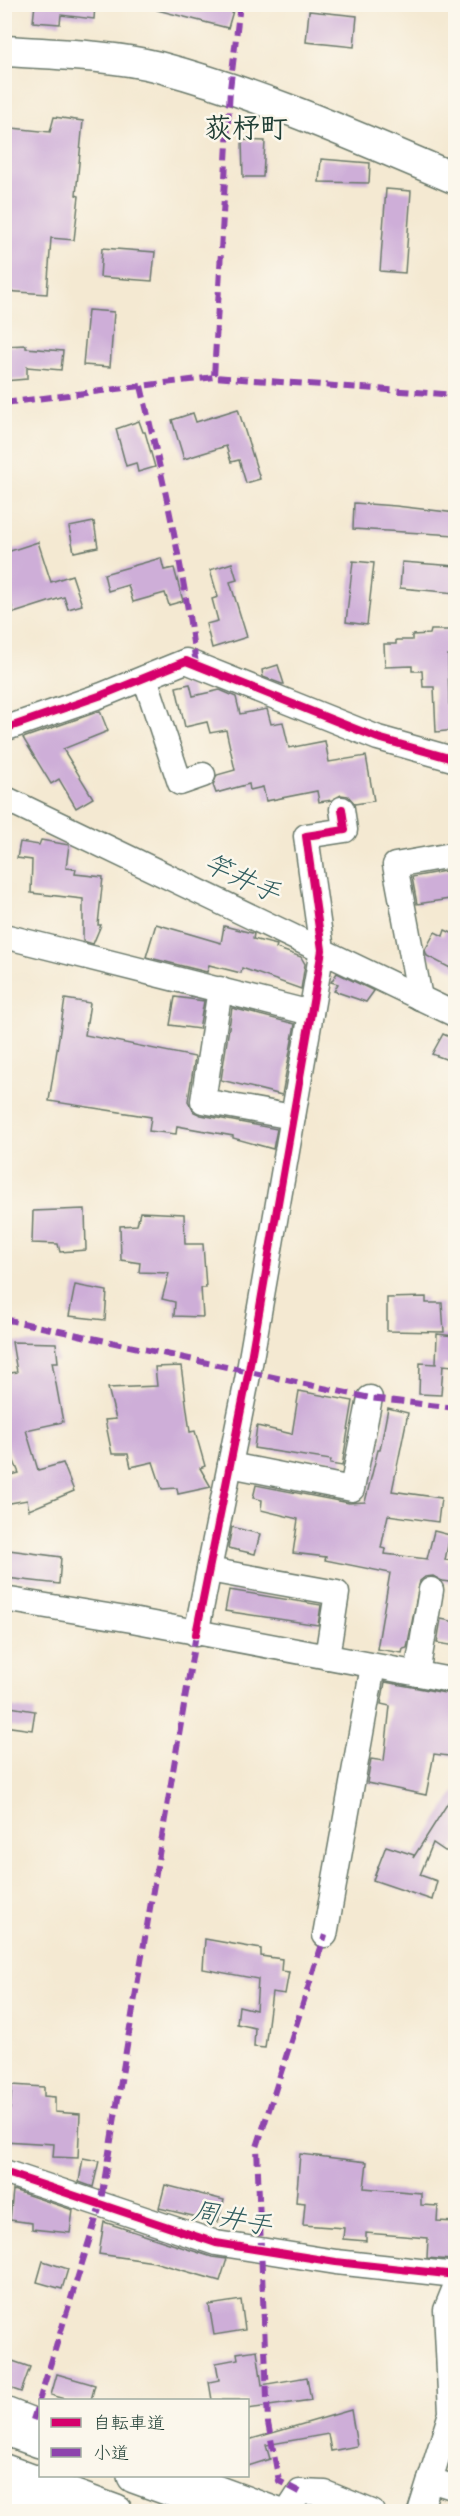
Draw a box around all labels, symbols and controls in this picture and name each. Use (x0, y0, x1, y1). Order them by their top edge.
district label: 荻杼町 (204, 110, 288, 151)
water label: 竿井手 (196, 845, 287, 915)
water label: 周井手 (188, 2193, 276, 2248)
legend (39, 2399, 249, 2477)
text: 自転車道 (93, 2412, 165, 2438)
text: 小道 (93, 2442, 129, 2468)

